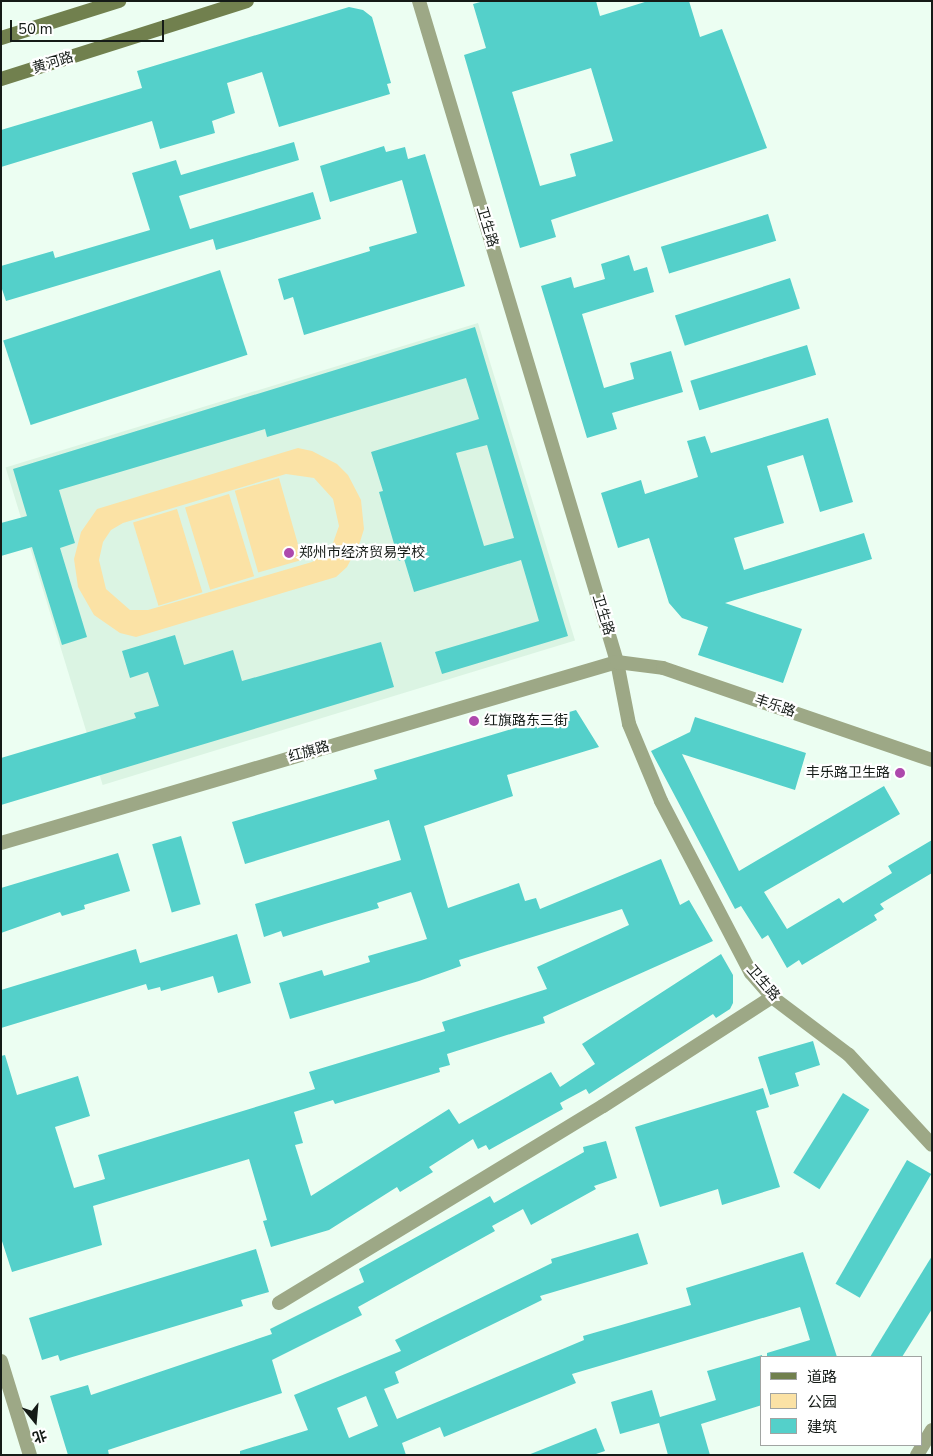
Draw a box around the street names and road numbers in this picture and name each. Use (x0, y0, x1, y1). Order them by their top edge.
street label: 黄河路 (30, 49, 76, 77)
street label: 卫生路 (473, 204, 501, 250)
street label: 卫生路 (589, 592, 617, 638)
street label: 丰乐路 (752, 691, 798, 721)
street label: 红旗路 (286, 738, 332, 766)
street label: 卫生路 (743, 962, 783, 1004)

